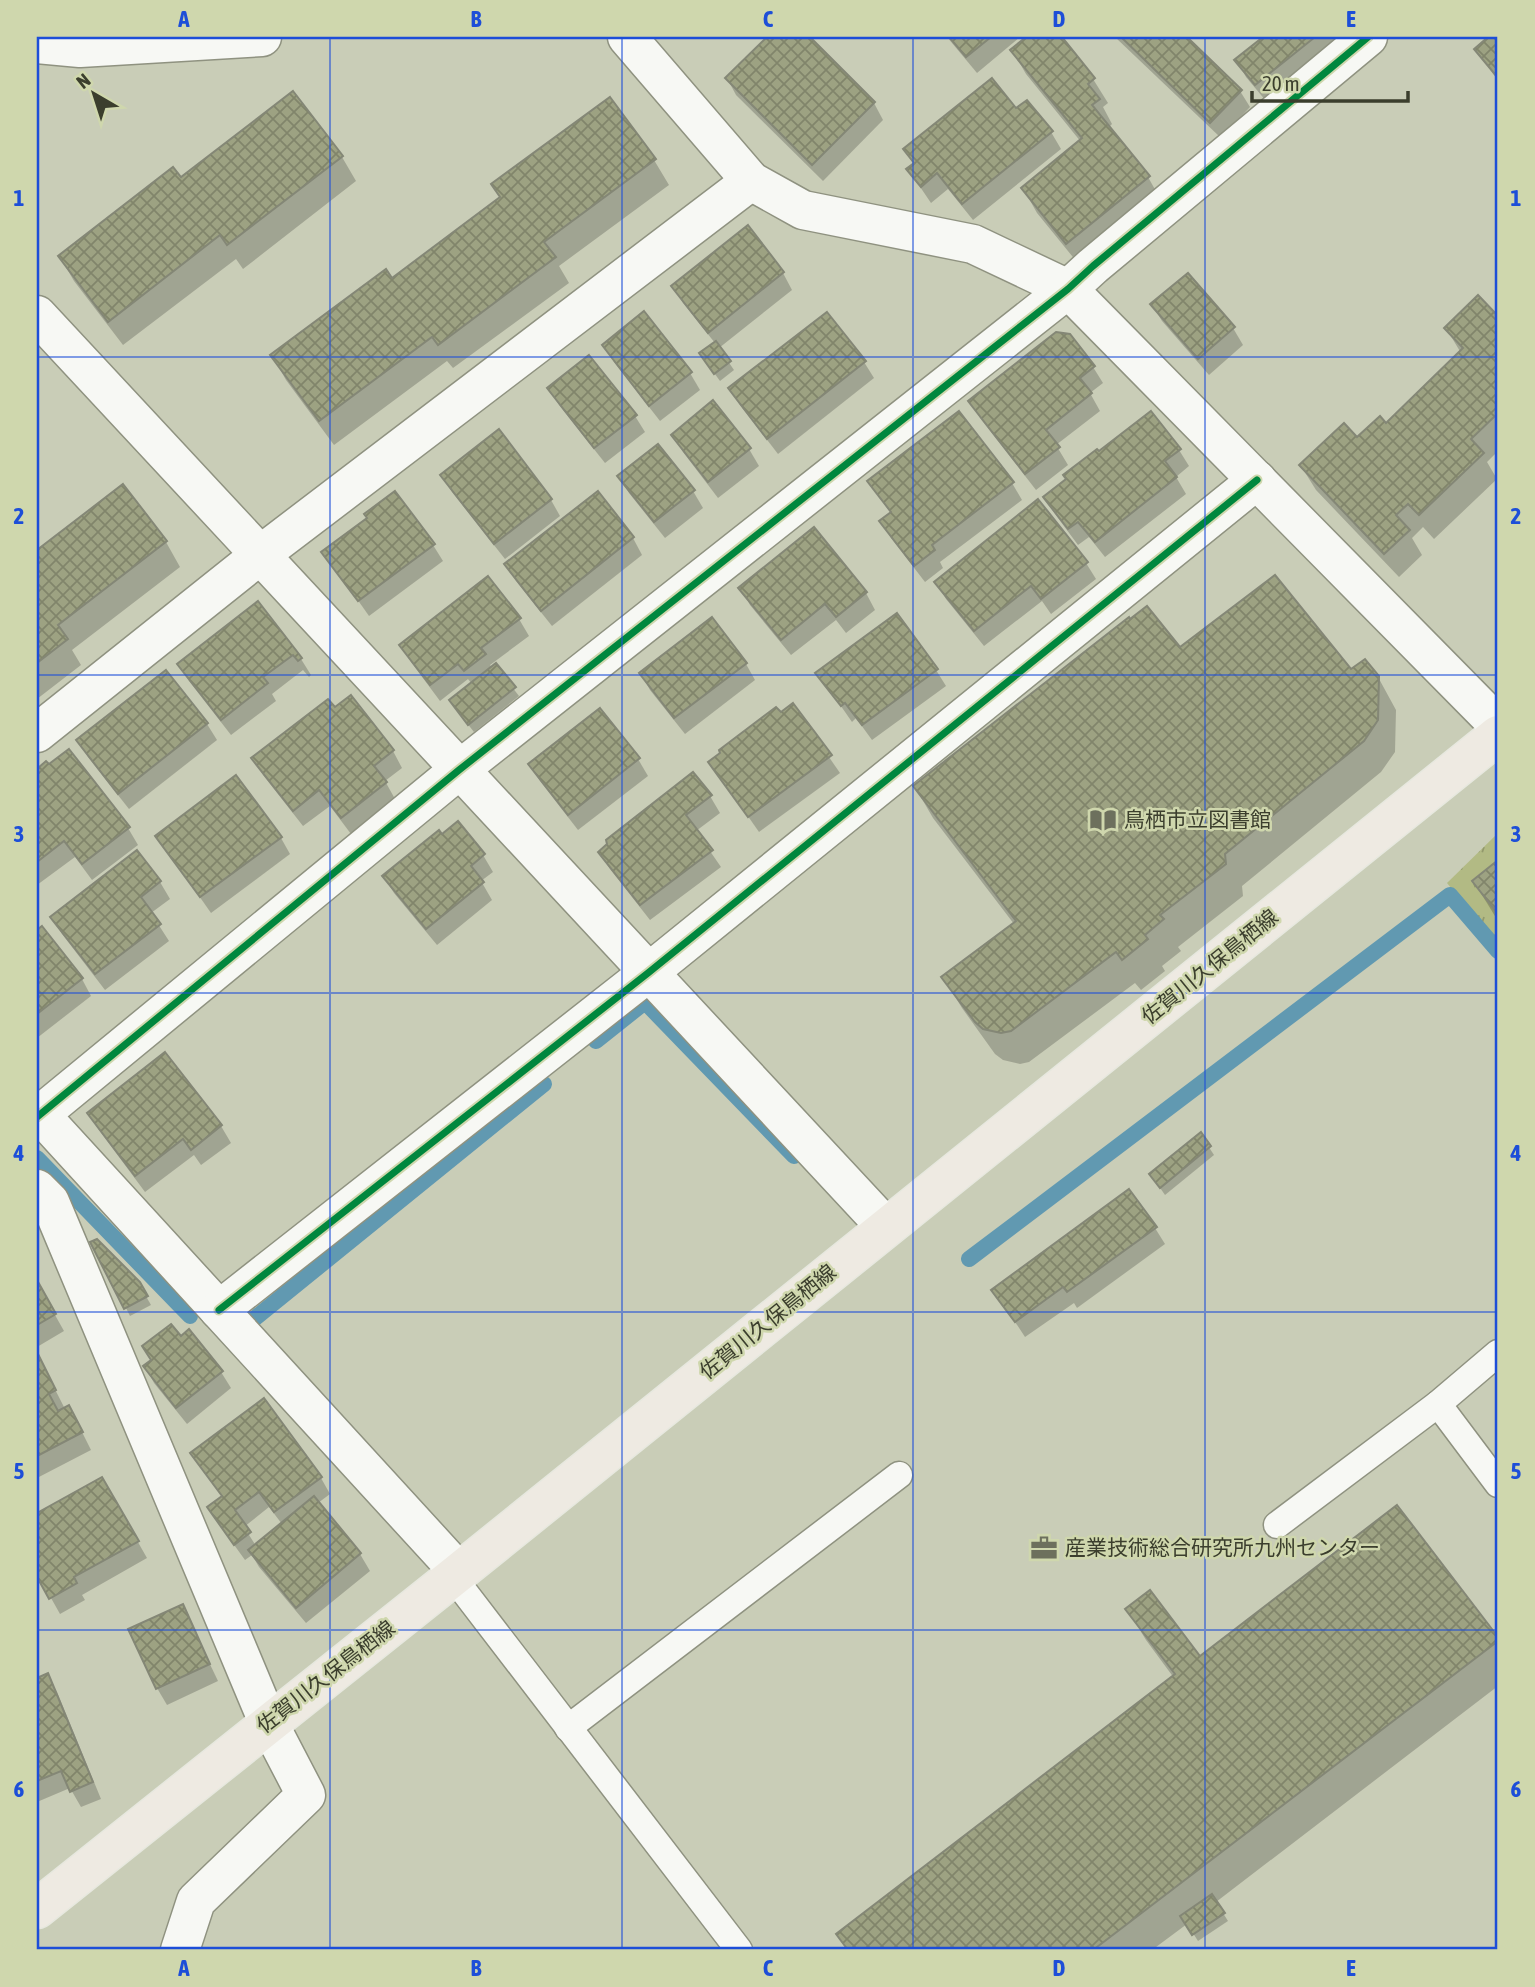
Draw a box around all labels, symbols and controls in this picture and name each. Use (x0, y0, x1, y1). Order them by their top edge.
text: A (177, 6, 190, 32)
text: B (471, 6, 482, 32)
text: C (763, 6, 774, 32)
text: D (1053, 6, 1066, 32)
text: E (1346, 6, 1356, 32)
north arrow (60, 60, 130, 130)
scale bar (1252, 60, 1407, 104)
text: N (72, 69, 95, 93)
text: 20 m (1262, 71, 1300, 95)
text: 1 (14, 185, 25, 211)
text: 1 (1511, 185, 1522, 211)
text: 2 (14, 503, 24, 529)
text: 2 (1511, 503, 1521, 529)
library icon: 鳥栖市立図書館 (1088, 805, 1118, 835)
place label: 鳥栖市立図書館 (1124, 807, 1271, 831)
text: 3 (14, 821, 24, 847)
text: 3 (1511, 821, 1521, 847)
street label: 佐賀川久保鳥栖線 (1137, 904, 1282, 1028)
text: 4 (13, 1140, 25, 1166)
text: 4 (1510, 1140, 1522, 1166)
street label: 佐賀川久保鳥栖線 (695, 1259, 840, 1383)
text: 5 (14, 1458, 25, 1484)
text: 5 (1511, 1458, 1522, 1484)
office icon: 産業技術総合研究所九州センター (1029, 1533, 1059, 1563)
place label: 産業技術総合研究所九州センター (1065, 1535, 1380, 1559)
street label: 佐賀川久保鳥栖線 (252, 1615, 399, 1737)
text: 6 (14, 1776, 25, 1802)
text: 6 (1511, 1776, 1522, 1802)
text: A (177, 1955, 190, 1981)
text: B (471, 1955, 482, 1981)
text: C (763, 1955, 774, 1981)
text: D (1053, 1955, 1066, 1981)
text: E (1346, 1955, 1356, 1981)

